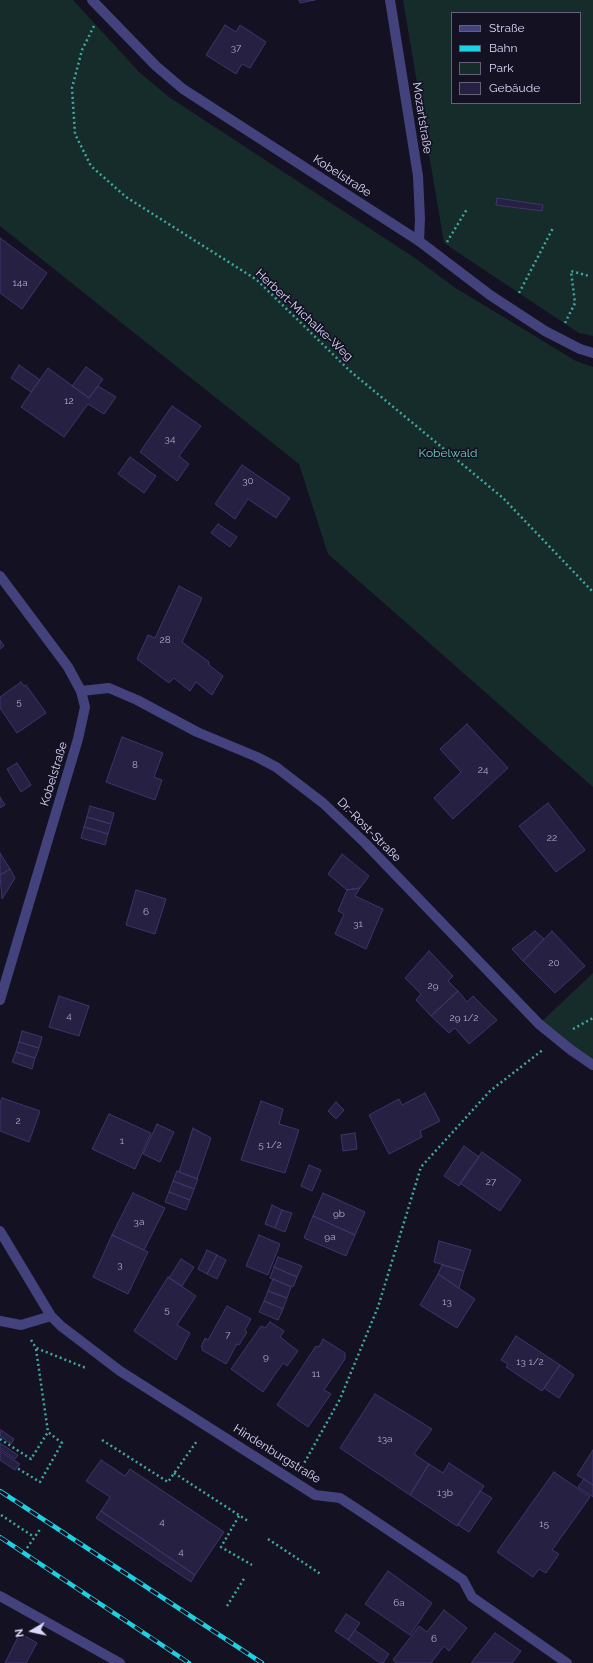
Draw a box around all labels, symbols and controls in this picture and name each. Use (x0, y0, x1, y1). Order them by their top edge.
legend (451, 12, 581, 104)
text: Straße (489, 21, 525, 35)
text: Bahn (489, 41, 518, 55)
house number: 37 (231, 42, 241, 54)
text: Park (489, 61, 514, 75)
street label: Mozartstraße (409, 81, 435, 155)
text: Gebäude (489, 81, 540, 95)
street label: Kobelstraße (310, 152, 374, 200)
street label: Herbert-Michalke-Weg (252, 266, 356, 364)
house number: 14a (12, 277, 28, 289)
house number: 12 (64, 395, 74, 407)
house number: 34 (165, 433, 175, 445)
park label: Kobelwald (419, 446, 477, 460)
house number: 30 (242, 475, 254, 487)
house number: 28 (159, 634, 171, 646)
house number: 5 (16, 696, 22, 708)
street label: Kobelstraße (37, 740, 71, 808)
house number: 8 (132, 759, 138, 771)
house number: 24 (478, 764, 488, 776)
street label: Dr.-Rost-Straße (334, 795, 404, 865)
house number: 22 (547, 832, 557, 844)
house number: 6 (143, 906, 149, 918)
house number: 31 (353, 918, 363, 930)
house number: 20 (548, 957, 560, 969)
house number: 29 (427, 980, 439, 992)
house number: 4 (66, 1010, 72, 1022)
house number: 29 1/2 (450, 1012, 478, 1024)
house number: 2 (15, 1115, 21, 1127)
house number: 1 (120, 1135, 124, 1147)
house number: 5 1/2 (258, 1139, 282, 1151)
house number: 27 (486, 1176, 496, 1188)
house number: 9b (333, 1208, 345, 1220)
house number: 3a (134, 1216, 144, 1228)
house number: 9a (324, 1231, 336, 1243)
house number: 3 (117, 1259, 123, 1271)
house number: 13 (442, 1296, 452, 1308)
house number: 5 (164, 1304, 170, 1316)
house number: 7 (225, 1329, 231, 1341)
house number: 9 (263, 1351, 269, 1363)
house number: 13 1/2 (516, 1356, 544, 1368)
house number: 11 (312, 1368, 320, 1380)
street label: Hindenburgstraße (231, 1421, 323, 1487)
house number: 13a (377, 1433, 393, 1445)
house number: 13b (437, 1487, 453, 1499)
house number: 4 (159, 1516, 165, 1528)
house number: 15 (539, 1518, 549, 1530)
house number: 4 (178, 1546, 184, 1558)
house number: 6a (393, 1597, 405, 1609)
north arrow (12, 1611, 52, 1651)
text: N (13, 1628, 27, 1638)
house number: 6 (431, 1633, 437, 1645)

